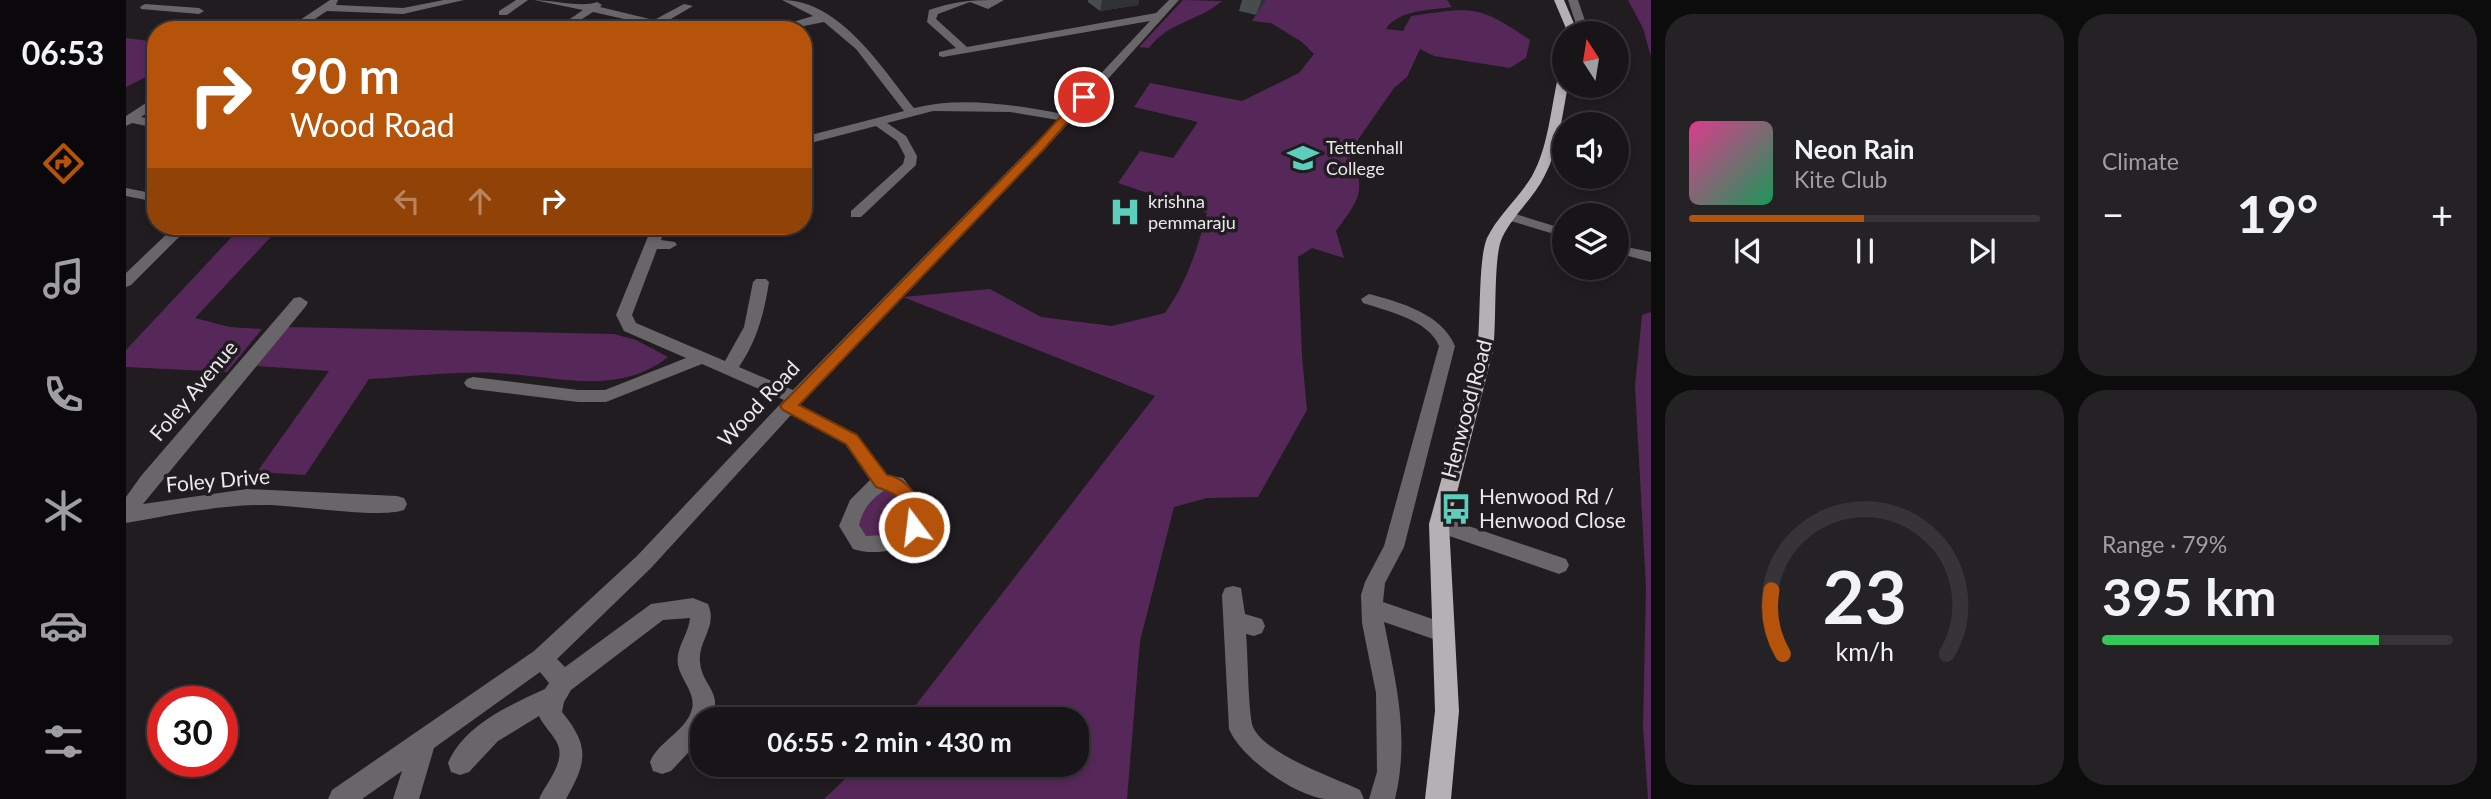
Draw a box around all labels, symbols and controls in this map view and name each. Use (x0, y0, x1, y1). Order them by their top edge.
north arrow (1552, 21, 1629, 98)
map controls (1552, 21, 1629, 280)
text: 06:53 (22, 33, 104, 72)
text: 90 m (290, 46, 400, 104)
icon: right (175, 49, 266, 140)
pin (1054, 67, 1114, 127)
icon: arrive (1065, 78, 1103, 116)
text: Wood Road (290, 105, 455, 144)
button: sound (1552, 112, 1629, 189)
text: Neon Rain (1794, 133, 1914, 165)
place label: Tettenhall College (1326, 136, 1403, 179)
icon: directions (39, 139, 88, 188)
school or university icon: Tettenhall College (1286, 141, 1320, 175)
text: Climate (2102, 147, 2179, 175)
text: Kite Club (1794, 165, 1887, 193)
icon: left (388, 182, 426, 220)
icon: ahead (461, 182, 499, 220)
icon: right (534, 182, 572, 220)
text: 19° (2237, 182, 2318, 244)
place label: krishna pemmaraju (1148, 190, 1236, 233)
text: − (2102, 191, 2124, 237)
text: + (2431, 191, 2453, 237)
hospital icon: krishna pemmaraju (1108, 195, 1142, 229)
button: layers (1552, 203, 1629, 280)
icon: previous (1729, 232, 1767, 270)
icon: pause (1846, 232, 1884, 270)
icon: next (1963, 232, 2001, 270)
icon: music (39, 254, 88, 303)
street label: Foley Avenue (144, 335, 242, 445)
street label: Henwood Road (1435, 337, 1496, 481)
street label: Wood Road (712, 355, 804, 451)
icon: phone (39, 370, 88, 419)
street label: Foley Drive (165, 463, 271, 497)
place label: Henwood Rd / Henwood Close (1479, 483, 1626, 532)
icon: climate (39, 486, 88, 535)
position arrow (877, 490, 951, 564)
bus stop icon: Henwood Rd / Henwood Close (1439, 492, 1473, 526)
text: Range · 79% (2102, 530, 2227, 558)
text: 23 (1822, 552, 1907, 640)
text: 395 km (2102, 565, 2276, 627)
icon: car (39, 601, 88, 650)
text: km/h (1835, 635, 1894, 665)
speed limit sign: 30 (147, 686, 238, 777)
icon: filters (39, 717, 88, 766)
text: 06:55 · 2 min · 430 m (767, 726, 1012, 758)

